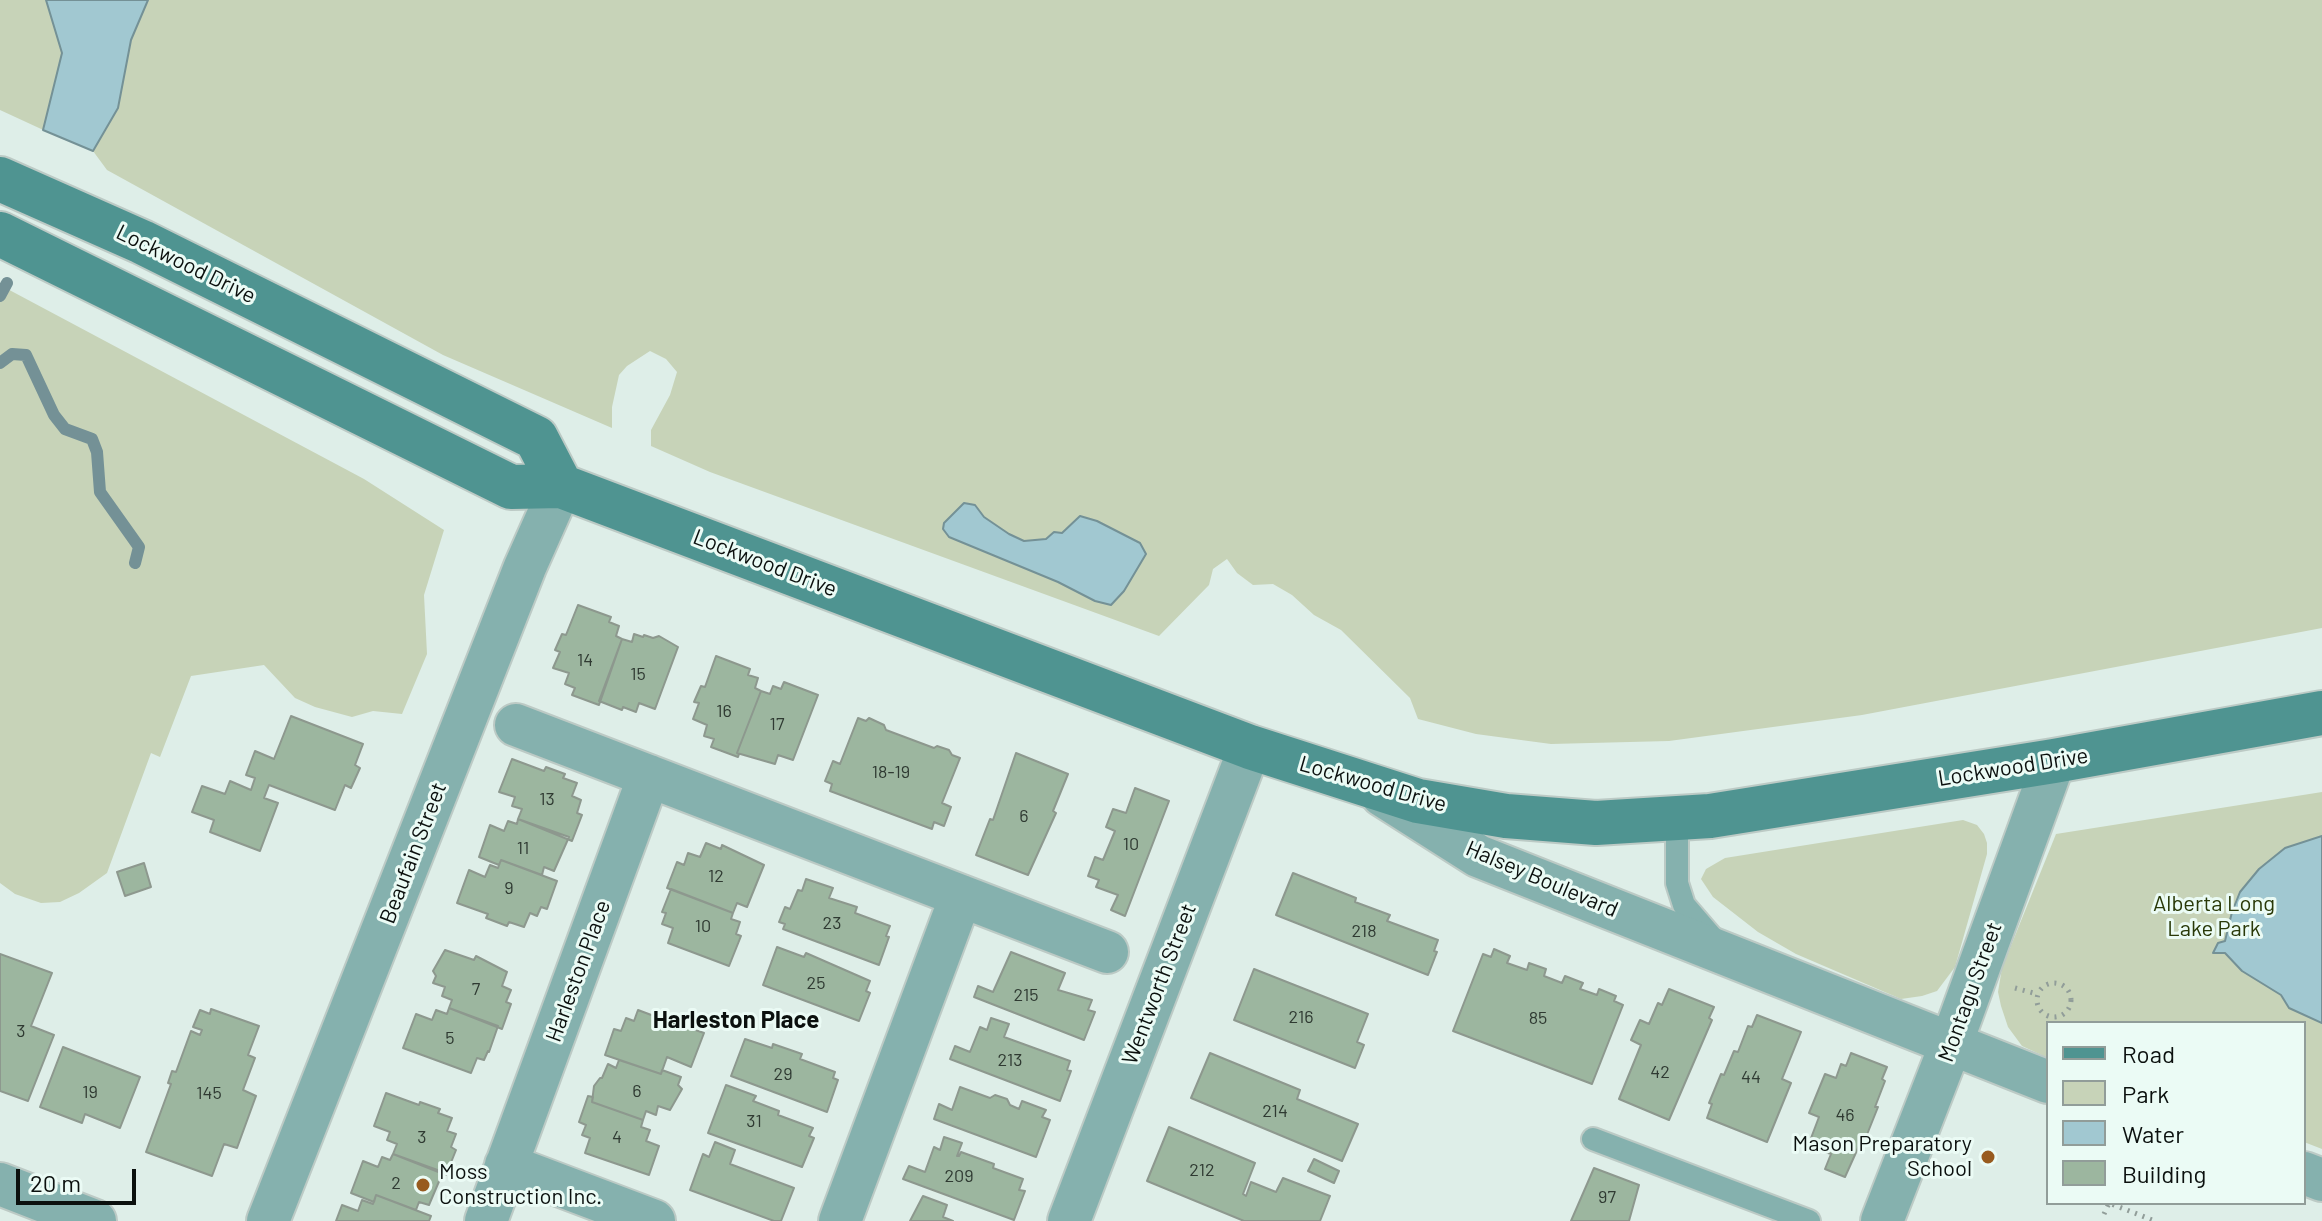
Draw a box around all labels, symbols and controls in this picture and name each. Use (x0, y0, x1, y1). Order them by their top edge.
street label: Lockwood Drive (112, 219, 260, 309)
street label: Lockwood Drive (689, 523, 841, 603)
house number: 14 (577, 649, 593, 671)
house number: 15 (630, 663, 646, 685)
house number: 16 (716, 700, 732, 722)
house number: 17 (770, 713, 784, 735)
street label: Lockwood Drive (1936, 742, 2090, 792)
street label: Lockwood Drive (1296, 750, 1450, 818)
house number: 18-19 (872, 761, 910, 783)
street label: Beaufain Street (374, 779, 452, 927)
house number: 13 (539, 788, 555, 810)
house number: 6 (1019, 805, 1029, 827)
house number: 10 (1123, 833, 1139, 855)
street label: Halsey Boulevard (1462, 835, 1622, 923)
house number: 11 (517, 837, 529, 859)
house number: 12 (708, 865, 724, 887)
house number: 9 (504, 877, 514, 899)
park label: Alberta Long Lake Park (2153, 891, 2275, 942)
street label: Harleston Place (540, 896, 616, 1046)
street label: Wentworth Street (1116, 900, 1202, 1068)
house number: 23 (823, 912, 841, 934)
house number: 10 (695, 915, 711, 937)
street label: Montagu Street (1932, 918, 2008, 1066)
house number: 218 (1351, 920, 1377, 942)
house number: 25 (807, 972, 825, 994)
house number: 7 (472, 978, 480, 1000)
house number: 215 (1014, 984, 1038, 1006)
district label: Harleston Place (653, 1006, 819, 1034)
house number: 216 (1289, 1006, 1313, 1028)
house number: 85 (1529, 1007, 1547, 1029)
house number: 3 (16, 1020, 26, 1042)
legend (2046, 1021, 2306, 1205)
house number: 5 (445, 1027, 455, 1049)
text: Road (2122, 1039, 2175, 1068)
house number: 213 (998, 1049, 1022, 1071)
house number: 42 (1650, 1061, 1670, 1083)
house number: 29 (773, 1063, 793, 1085)
house number: 44 (1741, 1066, 1761, 1088)
text: Park (2122, 1079, 2169, 1108)
house number: 6 (632, 1080, 642, 1102)
house number: 19 (82, 1081, 98, 1103)
house number: 145 (196, 1082, 222, 1104)
house number: 214 (1262, 1100, 1288, 1122)
house number: 46 (1835, 1104, 1855, 1126)
house number: 31 (746, 1110, 762, 1132)
text: Water (2122, 1119, 2184, 1148)
house number: 3 (417, 1126, 427, 1148)
house number: 4 (612, 1126, 622, 1148)
place label: Mason Preparatory School (1793, 1131, 1972, 1182)
marker: Mason Preparatory School (1979, 1148, 1997, 1166)
scale bar (20, 1153, 140, 1203)
place label: Moss Construction Inc. (439, 1159, 602, 1210)
house number: 212 (1189, 1159, 1215, 1181)
text: Building (2122, 1159, 2206, 1188)
house number: 209 (944, 1165, 974, 1187)
text: 20 m (30, 1168, 81, 1197)
house number: 2 (391, 1172, 401, 1194)
marker: Moss Construction Inc. (414, 1176, 432, 1194)
house number: 97 (1598, 1186, 1616, 1208)

